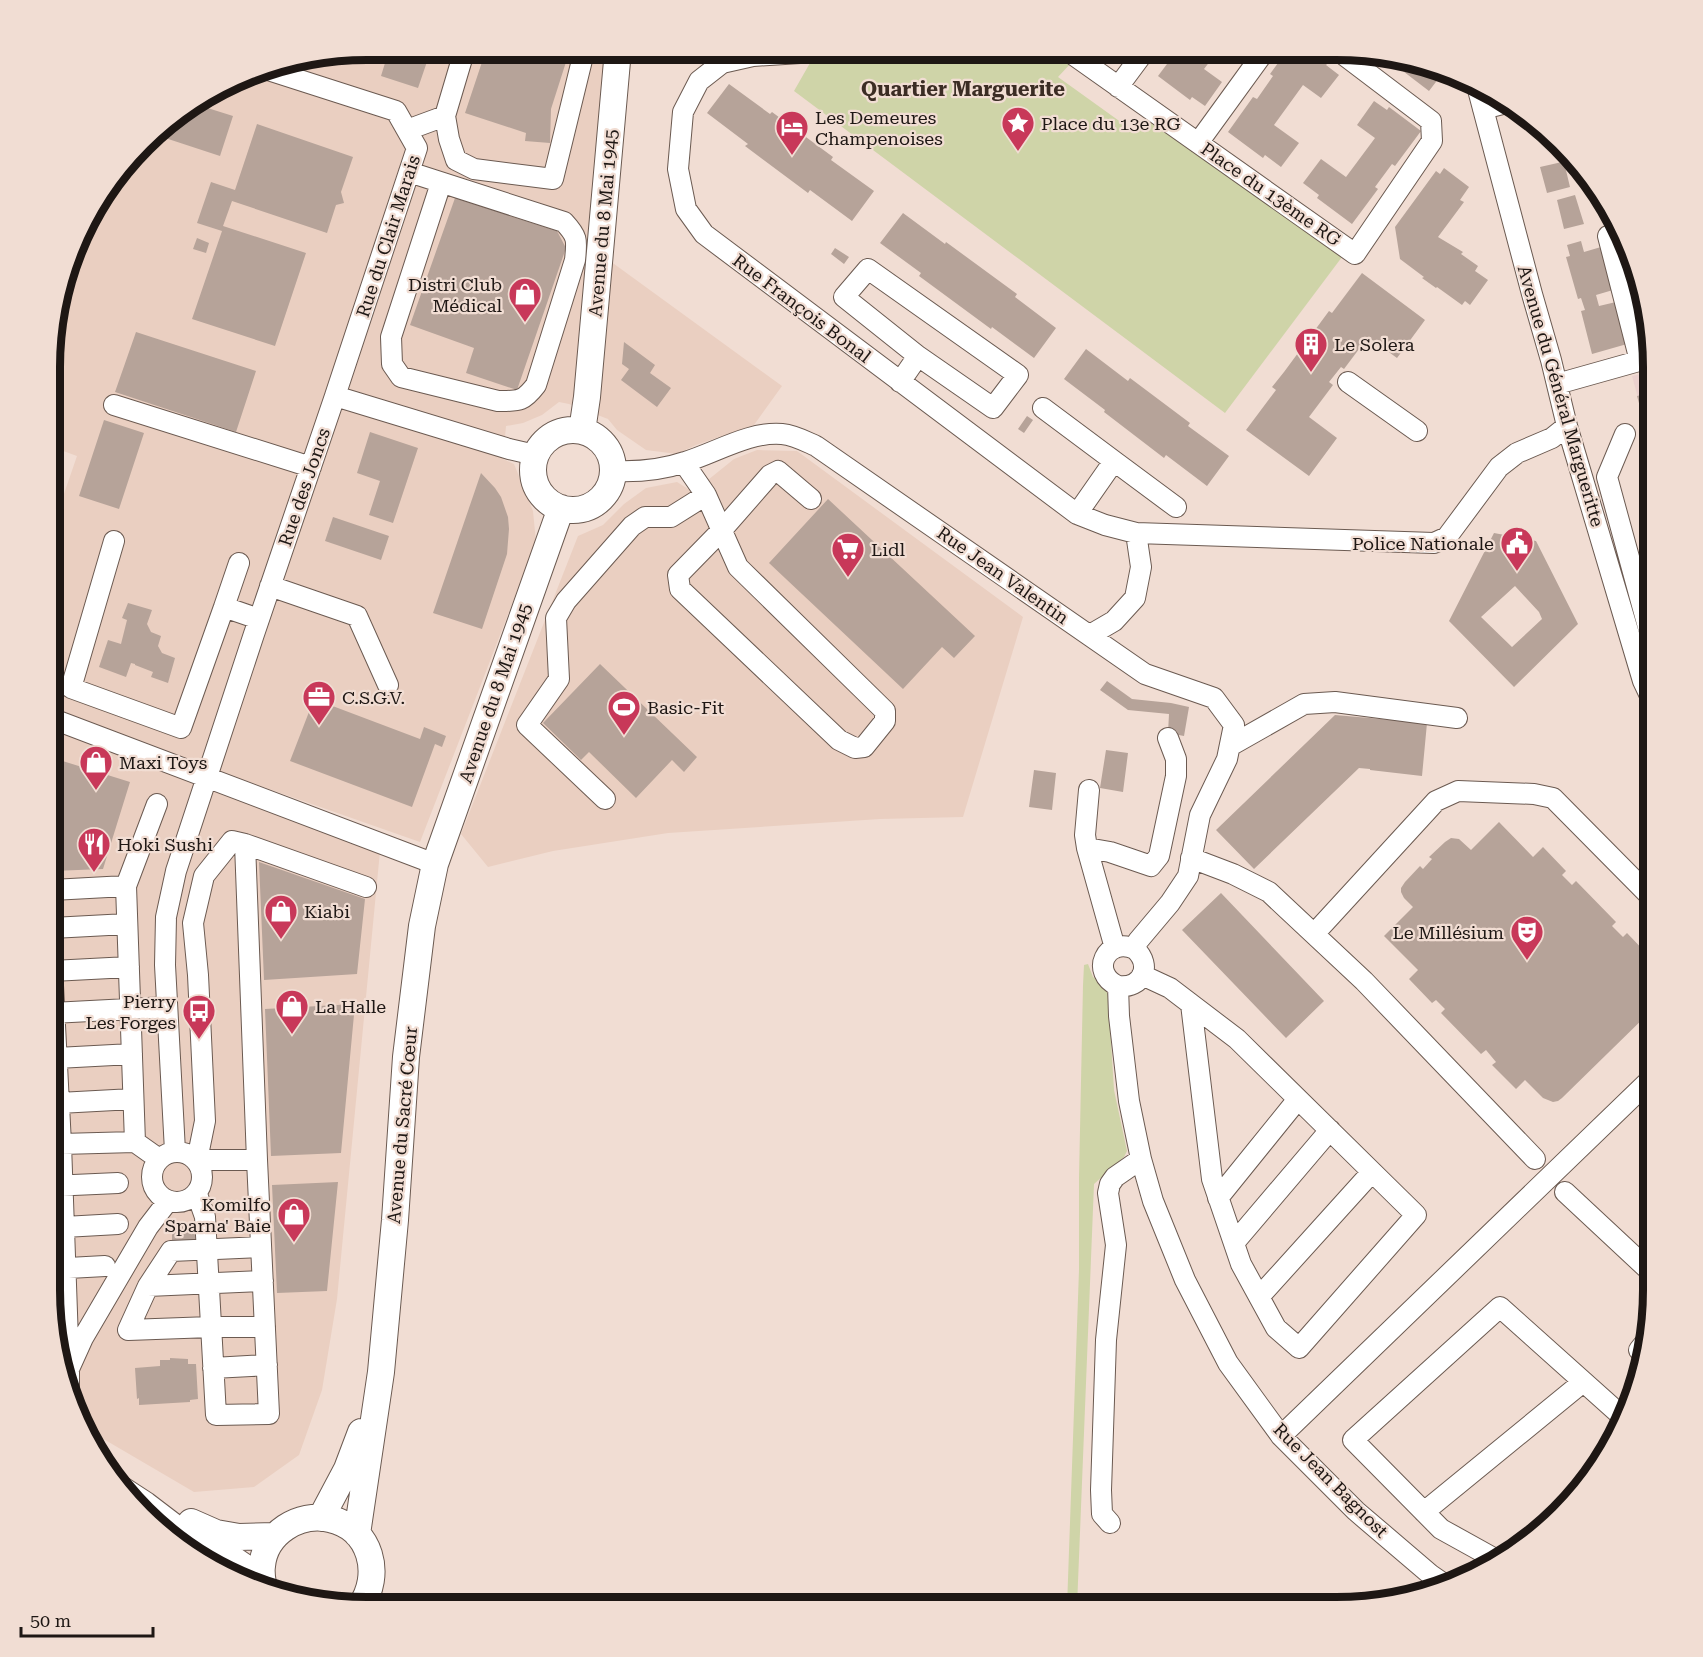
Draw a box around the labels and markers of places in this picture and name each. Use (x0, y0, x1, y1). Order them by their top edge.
place icon: Place du 13e RG (1000, 105, 1036, 152)
place label: Les Demeures Champenoises (815, 107, 943, 149)
hotel icon: Les Demeures Champenoises (774, 109, 810, 156)
place label: Place du 13e RG (1041, 113, 1180, 134)
place label: Distri Club Médical (408, 274, 502, 316)
shop icon: Distri Club Médical (507, 276, 543, 323)
building icon: Le Solera (1293, 326, 1329, 373)
place label: Le Solera (1334, 334, 1415, 355)
public building icon: Police Nationale (1499, 525, 1535, 572)
supermarket icon: Lidl (830, 531, 866, 578)
place label: Police Nationale (1352, 533, 1494, 554)
place label: Lidl (871, 539, 905, 560)
office icon: C.S.G.V. (301, 679, 337, 726)
place label: C.S.G.V. (342, 687, 405, 708)
sports icon: Basic-Fit (606, 689, 642, 736)
place label: Basic-Fit (647, 697, 725, 718)
shop icon: Maxi Toys (78, 744, 114, 791)
place label: Maxi Toys (119, 752, 207, 773)
restaurant icon: Hoki Sushi (76, 826, 112, 873)
place label: Hoki Sushi (117, 834, 213, 855)
shop icon: Kiabi (263, 893, 299, 940)
place label: Kiabi (304, 901, 350, 922)
theatre icon: Le Millésium (1509, 914, 1545, 961)
place label: Le Millésium (1392, 922, 1504, 943)
shop icon: La Halle (274, 988, 310, 1035)
place label: Pierry Les Forges (85, 991, 176, 1033)
bus stop icon: Pierry Les Forges (181, 993, 217, 1040)
place label: La Halle (315, 996, 386, 1017)
place label: Komilfo Sparna' Baie (165, 1194, 271, 1236)
shop icon: Komilfo Sparna' Baie (276, 1196, 312, 1243)

